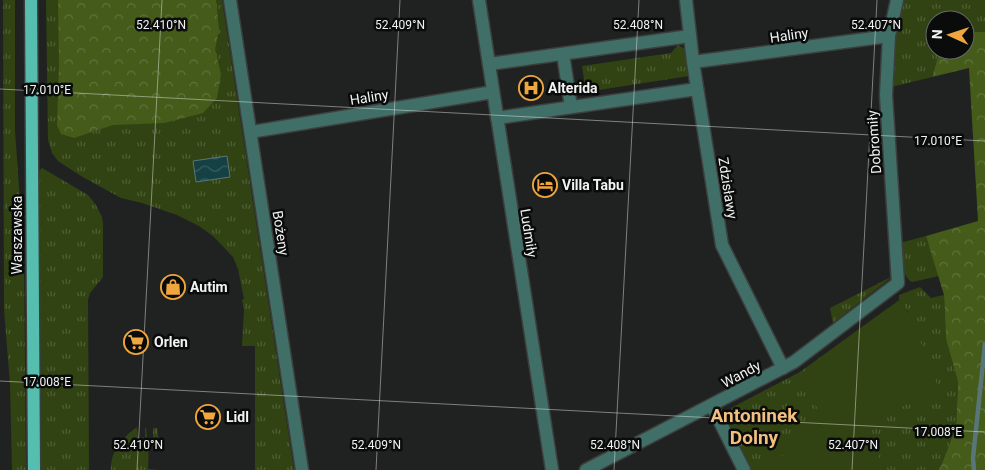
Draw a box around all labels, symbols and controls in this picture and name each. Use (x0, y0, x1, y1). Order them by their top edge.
north arrow (925, 10, 975, 60)
text: 52.410°N (136, 18, 186, 32)
text: 52.409°N (375, 18, 425, 32)
text: 52.408°N (613, 18, 663, 32)
text: 52.407°N (851, 18, 901, 32)
street label: Haliny (769, 24, 810, 46)
text: N (929, 29, 945, 40)
hospital icon: Alterida (518, 75, 544, 101)
place label: Alterida (548, 80, 598, 96)
text: 17.010°E (23, 83, 71, 97)
street label: Haliny (349, 86, 390, 108)
street label: Dobromiły (864, 109, 884, 174)
text: 17.010°E (914, 134, 962, 148)
street label: Zdzisławy (715, 156, 741, 220)
hotel icon: Villa Tabu (532, 172, 558, 198)
place label: Villa Tabu (562, 177, 624, 193)
street label: Warszawska (9, 196, 25, 274)
street label: Ludmiły (517, 208, 541, 259)
street label: Bożeny (270, 209, 292, 257)
shop icon: Autim (160, 274, 186, 300)
place label: Autim (190, 279, 228, 295)
supermarket icon: Orlen (123, 329, 149, 355)
place label: Orlen (154, 334, 188, 350)
street label: Wandy (719, 357, 764, 391)
text: 17.008°E (23, 375, 71, 389)
supermarket icon: Lidl (195, 404, 221, 430)
district label: Antoninek Dolny (711, 404, 798, 449)
place label: Lidl (226, 409, 249, 425)
text: 17.008°E (914, 425, 962, 439)
text: 52.410°N (113, 438, 163, 452)
text: 52.409°N (351, 438, 401, 452)
text: 52.408°N (590, 438, 640, 452)
text: 52.407°N (828, 438, 878, 452)

